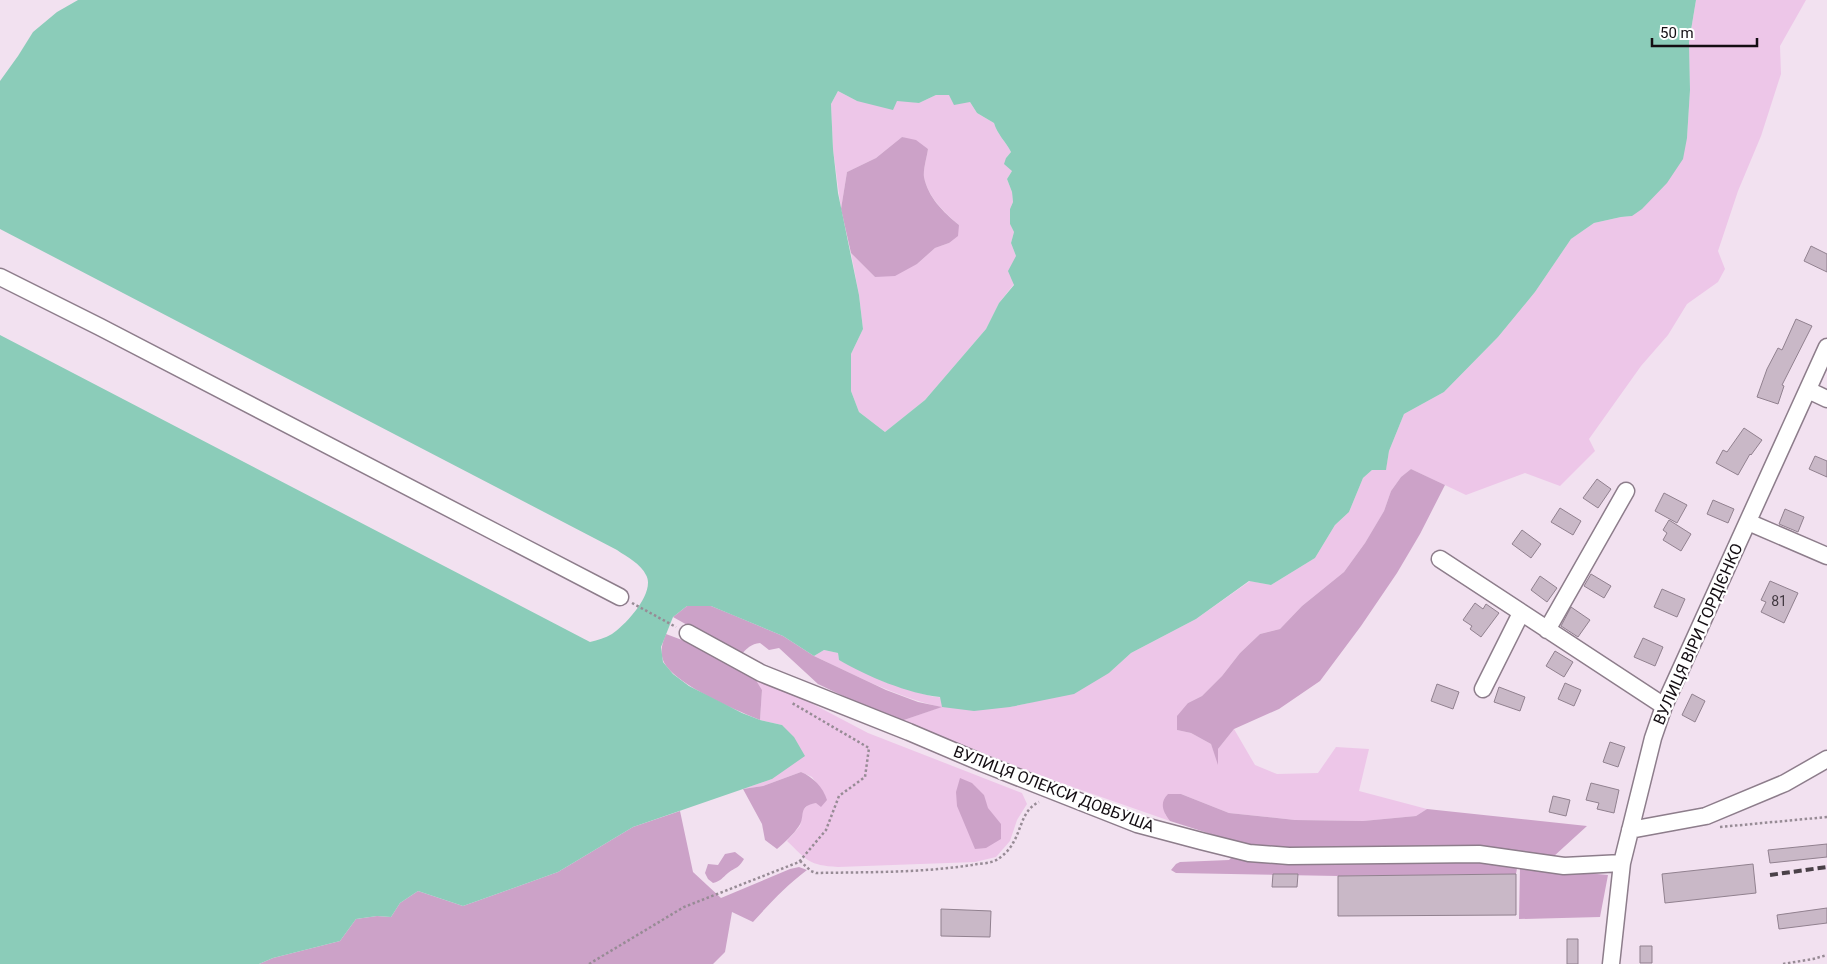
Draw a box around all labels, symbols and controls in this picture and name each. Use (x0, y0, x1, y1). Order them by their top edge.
scale bar (1652, 15, 1757, 47)
text: 50 m (1660, 24, 1694, 42)
street label: ВУЛИЦЯ ВІРИ ГОРДІЄНКО (1649, 540, 1747, 728)
house number: 81 (1771, 593, 1787, 609)
street label: ВУЛИЦЯ ОЛЕКСИ ДОВБУША (951, 742, 1158, 836)

